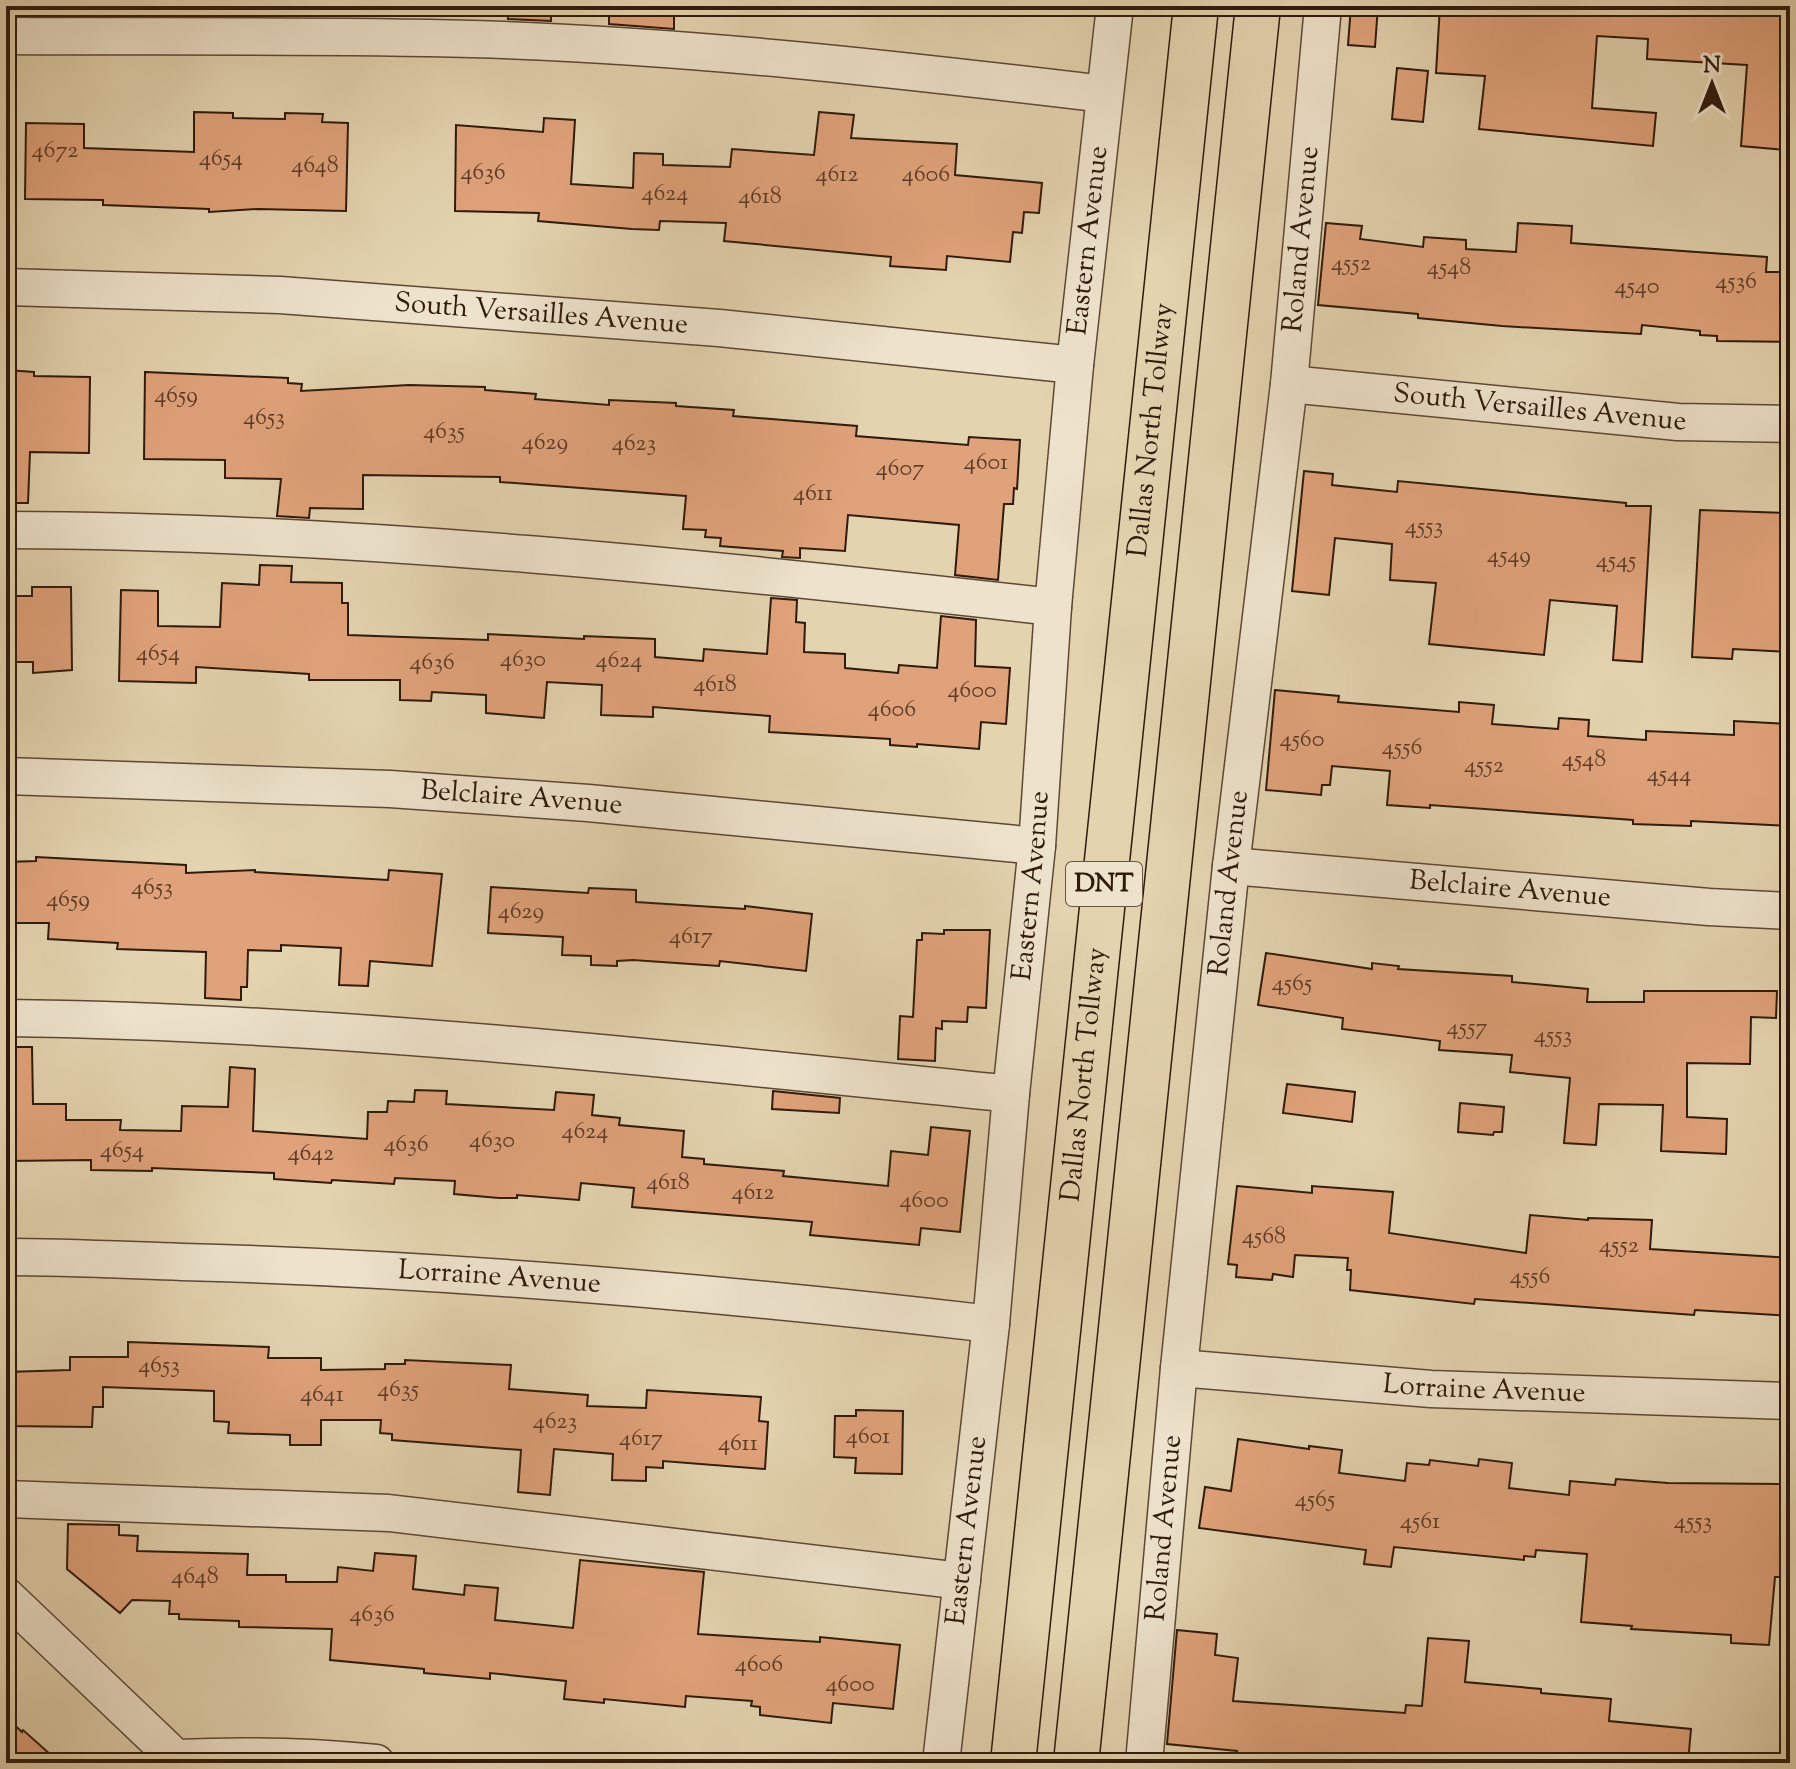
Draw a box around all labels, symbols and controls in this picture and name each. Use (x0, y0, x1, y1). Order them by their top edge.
north arrow (1672, 44, 1752, 124)
text: N (1703, 51, 1721, 83)
house number: 4672 (32, 134, 78, 168)
house number: 4654 (199, 142, 243, 176)
street label: Eastern Avenue (1058, 144, 1119, 337)
street label: Roland Avenue (1274, 144, 1330, 334)
house number: 4648 (291, 149, 339, 183)
house number: 4636 (460, 156, 506, 190)
house number: 4612 (816, 158, 858, 192)
house number: 4606 (902, 158, 950, 192)
house number: 4624 (642, 177, 688, 211)
house number: 4618 (738, 180, 782, 214)
house number: 4552 (1331, 247, 1371, 281)
house number: 4548 (1427, 251, 1471, 285)
house number: 4536 (1715, 265, 1757, 299)
house number: 4540 (1615, 270, 1659, 304)
street label: South Versailles Avenue (393, 284, 689, 346)
street label: Dallas North Tollway (1119, 301, 1185, 559)
street label: South Versailles Avenue (1391, 374, 1687, 442)
house number: 4659 (154, 379, 198, 413)
house number: 4653 (243, 401, 285, 435)
house number: 4635 (423, 415, 465, 449)
house number: 4629 (522, 426, 568, 460)
house number: 4623 (612, 427, 656, 461)
house number: 4601 (964, 446, 1008, 480)
house number: 4607 (876, 452, 924, 486)
house number: 4611 (793, 477, 833, 511)
house number: 4553 (1405, 510, 1443, 544)
house number: 4549 (1487, 539, 1531, 573)
house number: 4545 (1596, 544, 1636, 578)
house number: 4654 (136, 637, 180, 671)
house number: 4630 (500, 643, 546, 677)
house number: 4624 (596, 644, 642, 678)
house number: 4636 (409, 646, 455, 680)
house number: 4618 (693, 668, 737, 702)
house number: 4600 (947, 674, 997, 708)
house number: 4606 (868, 693, 916, 727)
house number: 4560 (1280, 723, 1324, 757)
house number: 4556 (1382, 731, 1422, 765)
house number: 4548 (1562, 743, 1606, 777)
house number: 4552 (1464, 749, 1504, 783)
house number: 4544 (1647, 758, 1691, 792)
street label: Belclaire Avenue (419, 771, 624, 826)
street label: Roland Avenue (1200, 788, 1260, 978)
street label: Eastern Avenue (1003, 790, 1061, 982)
street label: Belclaire Avenue (1407, 861, 1612, 919)
road number: DNT (1066, 862, 1142, 906)
house number: 4653 (131, 871, 173, 905)
house number: 4659 (46, 883, 90, 917)
house number: 4629 (498, 895, 544, 929)
house number: 4617 (669, 920, 713, 954)
street label: Dallas North Tollway (1052, 945, 1118, 1204)
house number: 4565 (1272, 967, 1312, 1001)
house number: 4557 (1447, 1011, 1487, 1045)
house number: 4553 (1534, 1019, 1572, 1053)
house number: 4624 (562, 1115, 608, 1149)
house number: 4630 (469, 1124, 515, 1158)
house number: 4636 (383, 1128, 429, 1162)
house number: 4654 (100, 1134, 144, 1168)
house number: 4642 (288, 1137, 334, 1171)
house number: 4618 (646, 1166, 690, 1200)
house number: 4612 (732, 1176, 774, 1210)
house number: 4600 (899, 1184, 949, 1218)
house number: 4568 (1242, 1220, 1286, 1254)
house number: 4552 (1599, 1229, 1639, 1263)
street label: Lorraine Avenue (397, 1251, 602, 1305)
house number: 4556 (1510, 1260, 1550, 1294)
house number: 4653 (138, 1349, 180, 1383)
street label: Lorraine Avenue (1381, 1365, 1586, 1414)
house number: 4635 (377, 1373, 419, 1407)
house number: 4641 (300, 1378, 344, 1412)
house number: 4623 (533, 1405, 577, 1439)
house number: 4601 (846, 1420, 890, 1454)
house number: 4617 (619, 1422, 663, 1456)
house number: 4611 (718, 1427, 758, 1461)
street label: Roland Avenue (1137, 1433, 1193, 1623)
street label: Eastern Avenue (937, 1434, 998, 1627)
house number: 4565 (1295, 1483, 1335, 1517)
house number: 4561 (1400, 1505, 1440, 1539)
house number: 4553 (1674, 1505, 1712, 1539)
house number: 4648 (171, 1560, 219, 1594)
house number: 4636 (349, 1598, 395, 1632)
house number: 4606 (735, 1648, 783, 1682)
house number: 4600 (825, 1668, 875, 1702)

